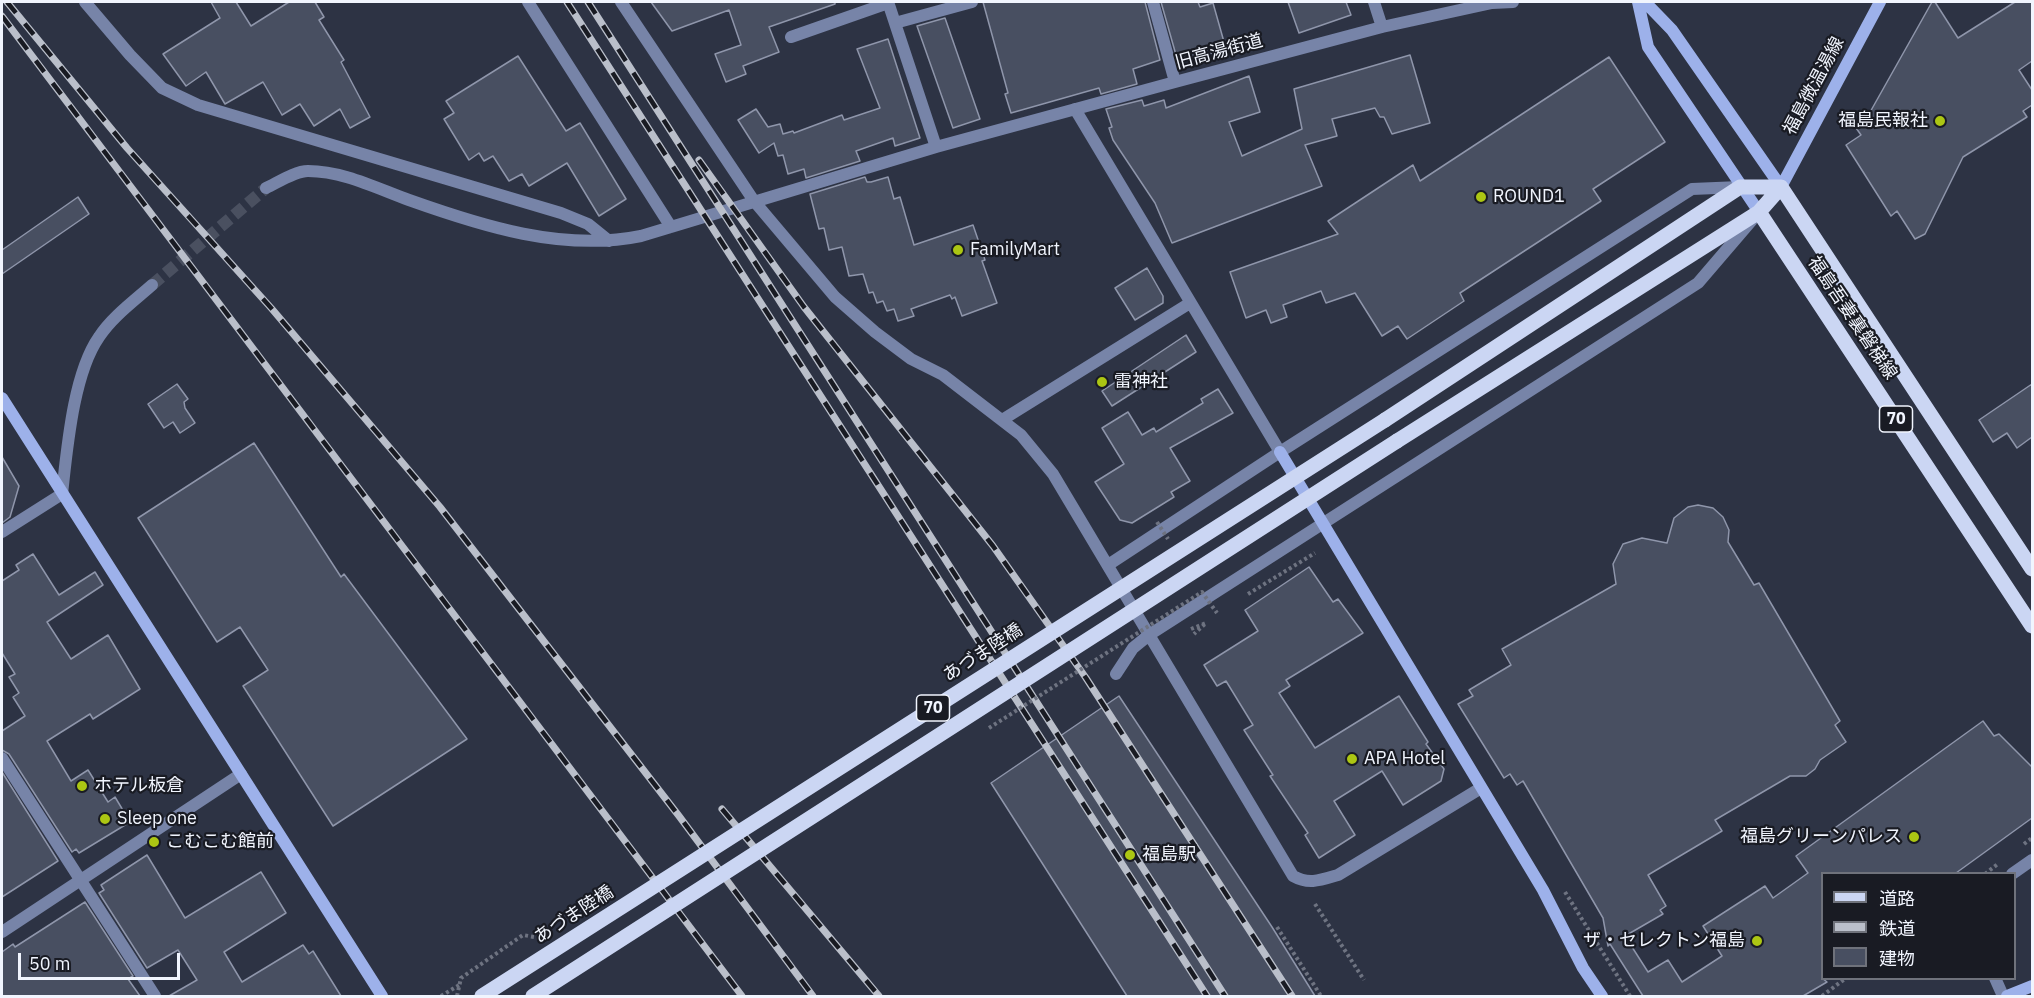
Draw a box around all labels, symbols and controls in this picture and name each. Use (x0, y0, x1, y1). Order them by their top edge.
street label: 旧高湯街道 (1173, 30, 1265, 74)
street label: 福島微温湯線 (1779, 33, 1849, 139)
place label: 福島民報社 (1838, 110, 1928, 132)
marker: 福島民報社 (1933, 114, 1947, 128)
place label: ROUND1 (1493, 186, 1565, 208)
marker: ROUND1 (1474, 190, 1488, 204)
place label: FamilyMart (970, 239, 1060, 261)
marker: FamilyMart (951, 243, 965, 257)
street label: 福島吾妻裏磐梯線 (1803, 252, 1901, 384)
place label: 雷神社 (1114, 371, 1168, 393)
marker: 雷神社 (1095, 375, 1109, 389)
road number: 70 (1880, 406, 1912, 432)
street label: あづま陸橋 (939, 619, 1027, 687)
road number: 70 (916, 695, 950, 721)
place label: APA Hotel (1364, 748, 1445, 770)
marker: APA Hotel (1345, 752, 1359, 766)
place label: ホテル板倉 (94, 775, 184, 797)
marker: ホテル板倉 (75, 779, 89, 793)
place label: Sleep one (117, 808, 197, 830)
marker: Sleep one (98, 812, 112, 826)
place label: 福島グリーンパレス (1740, 826, 1902, 848)
marker: 福島グリーンパレス (1907, 830, 1921, 844)
place label: こむこむ館前 (166, 831, 274, 853)
marker: こむこむ館前 (147, 835, 161, 849)
place label: 福島駅 (1142, 844, 1196, 866)
marker: 福島駅 (1123, 848, 1137, 862)
legend (1821, 872, 2016, 980)
street label: あづま陸橋 (530, 881, 618, 949)
text: 道路 (1879, 887, 1915, 910)
text: 鉄道 (1879, 917, 1915, 940)
place label: ザ・セレクトン福島 (1583, 930, 1745, 952)
marker: ザ・セレクトン福島 (1750, 934, 1764, 948)
scale bar (21, 941, 183, 979)
text: 建物 (1879, 947, 1915, 970)
text: 50 m (29, 952, 71, 975)

